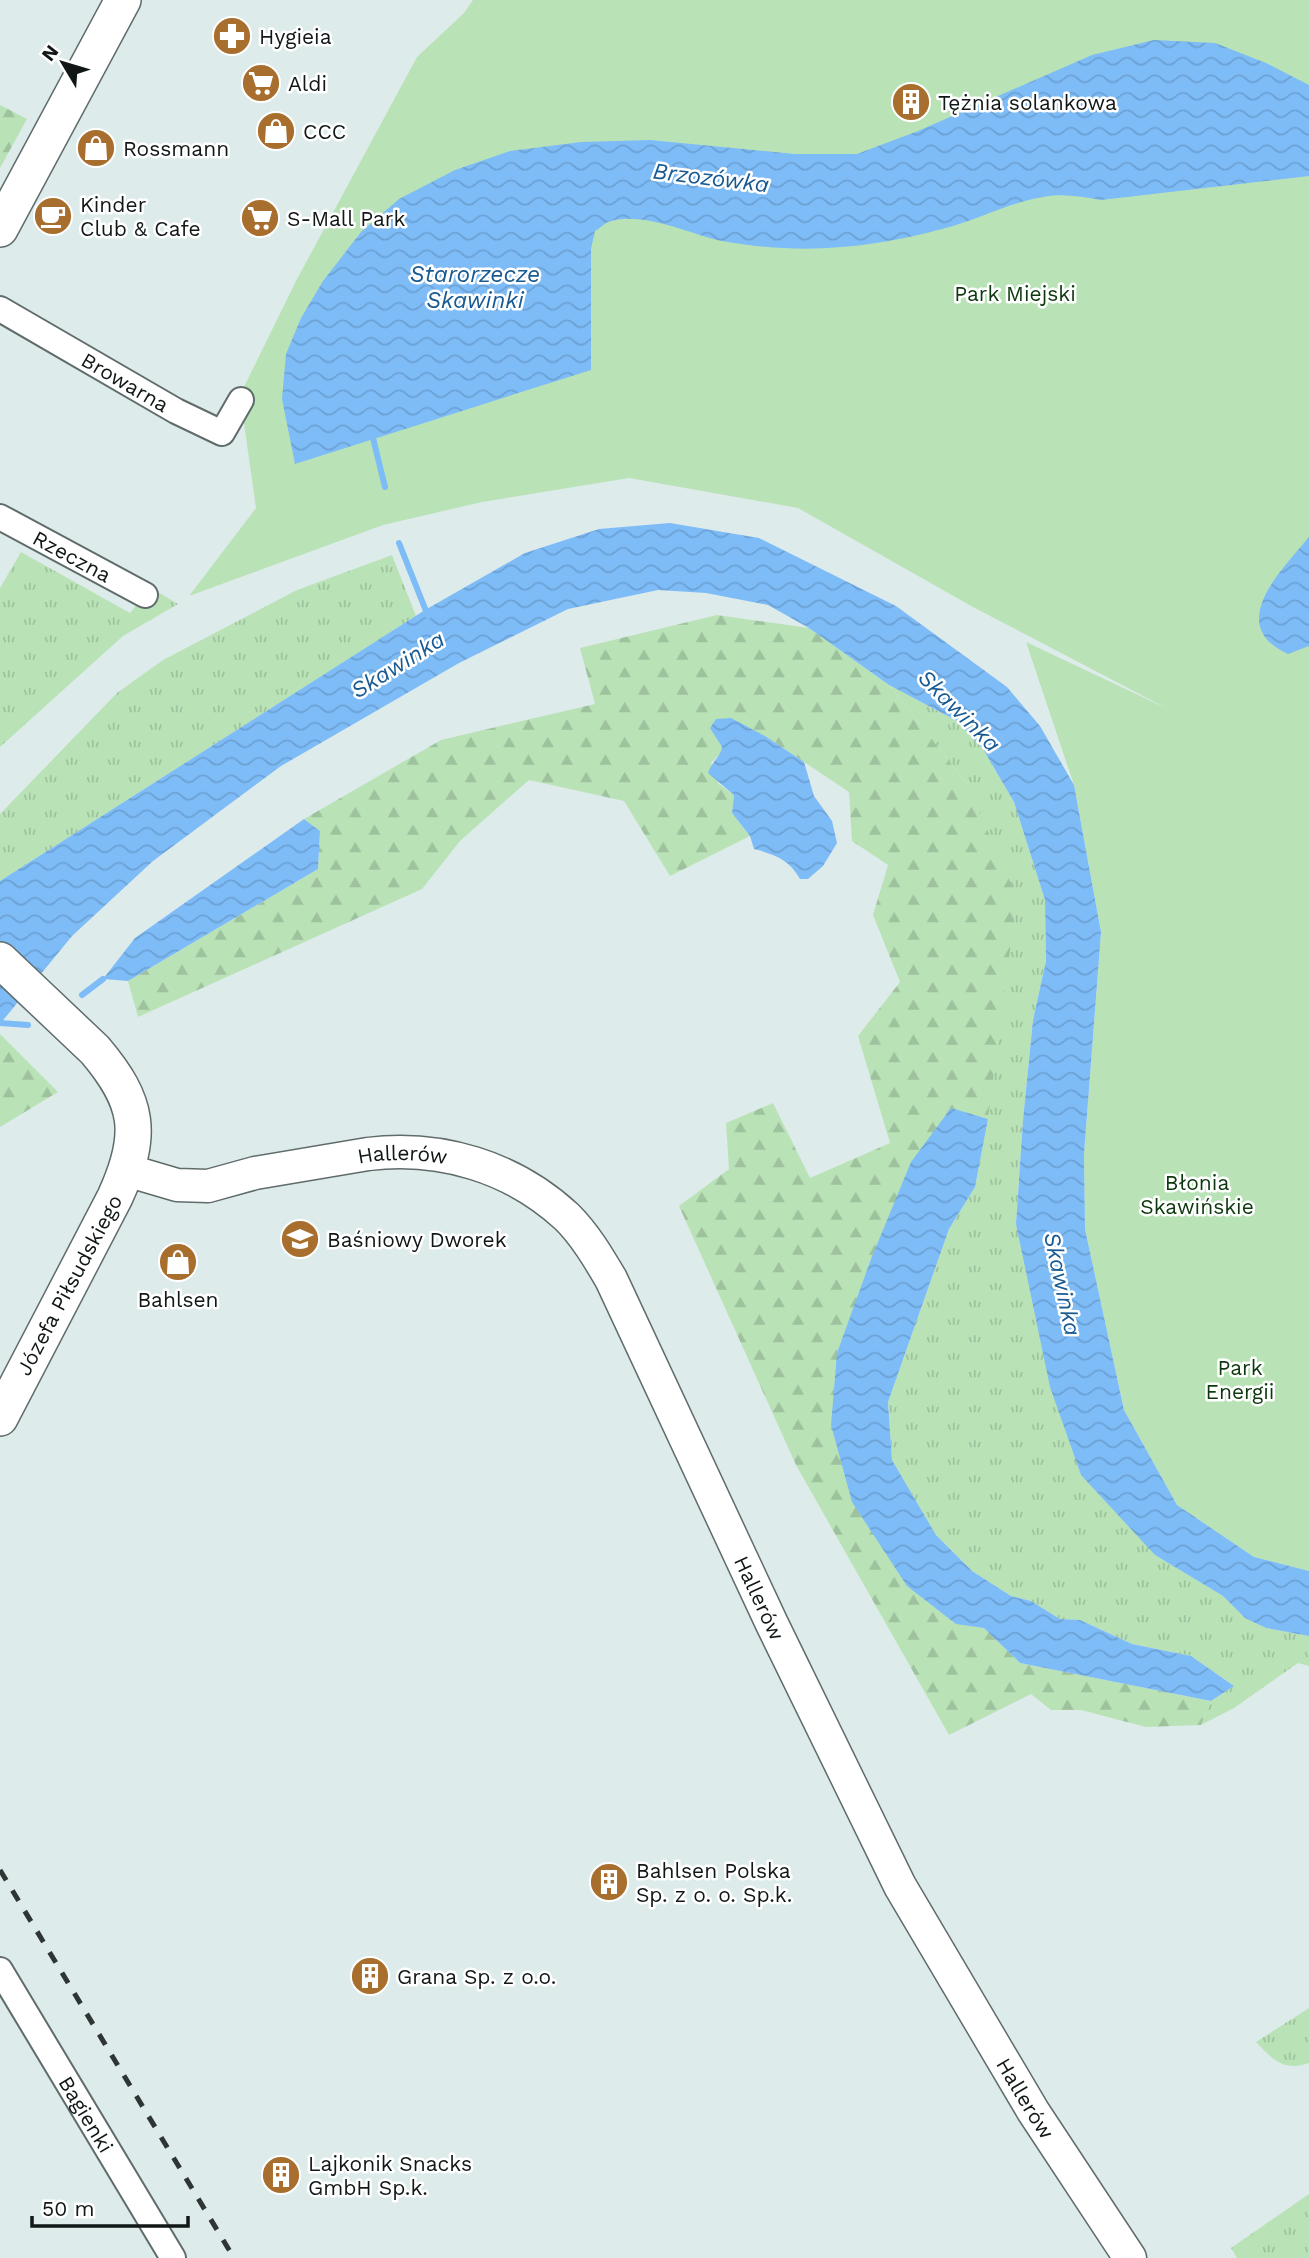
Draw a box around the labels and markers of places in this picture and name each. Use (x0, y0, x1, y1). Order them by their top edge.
pharmacy icon: Hygieia (211, 15, 253, 57)
place label: Hygieia (259, 24, 332, 49)
supermarket icon: Aldi (240, 62, 282, 104)
place label: Aldi (288, 71, 327, 96)
building icon: Tężnia solankowa (890, 81, 932, 123)
place label: Tężnia solankowa (938, 90, 1117, 115)
shop icon: CCC (255, 110, 297, 152)
place label: CCC (303, 119, 346, 144)
shop icon: Rossmann (75, 127, 117, 169)
place label: Rossmann (123, 136, 229, 161)
place label: Kinder Club & Cafe (80, 192, 201, 241)
cafe icon: Kinder Club & Cafe (32, 195, 74, 237)
supermarket icon: S-Mall Park (239, 197, 281, 239)
place label: S-Mall Park (287, 206, 405, 231)
school or university icon: Baśniowy Dworek (279, 1218, 321, 1260)
place label: Baśniowy Dworek (327, 1227, 507, 1252)
shop icon: Bahlsen (157, 1241, 199, 1283)
place label: Bahlsen (137, 1287, 219, 1312)
place label: Bahlsen Polska Sp. z o. o. Sp.k. (636, 1858, 792, 1907)
building icon: Bahlsen Polska Sp. z o. o. Sp.k. (588, 1861, 630, 1903)
building icon: Grana Sp. z o.o. (349, 1955, 391, 1997)
place label: Grana Sp. z o.o. (397, 1964, 556, 1989)
place label: Lajkonik Snacks GmbH Sp.k. (308, 2151, 472, 2200)
building icon: Lajkonik Snacks GmbH Sp.k. (260, 2154, 302, 2196)

